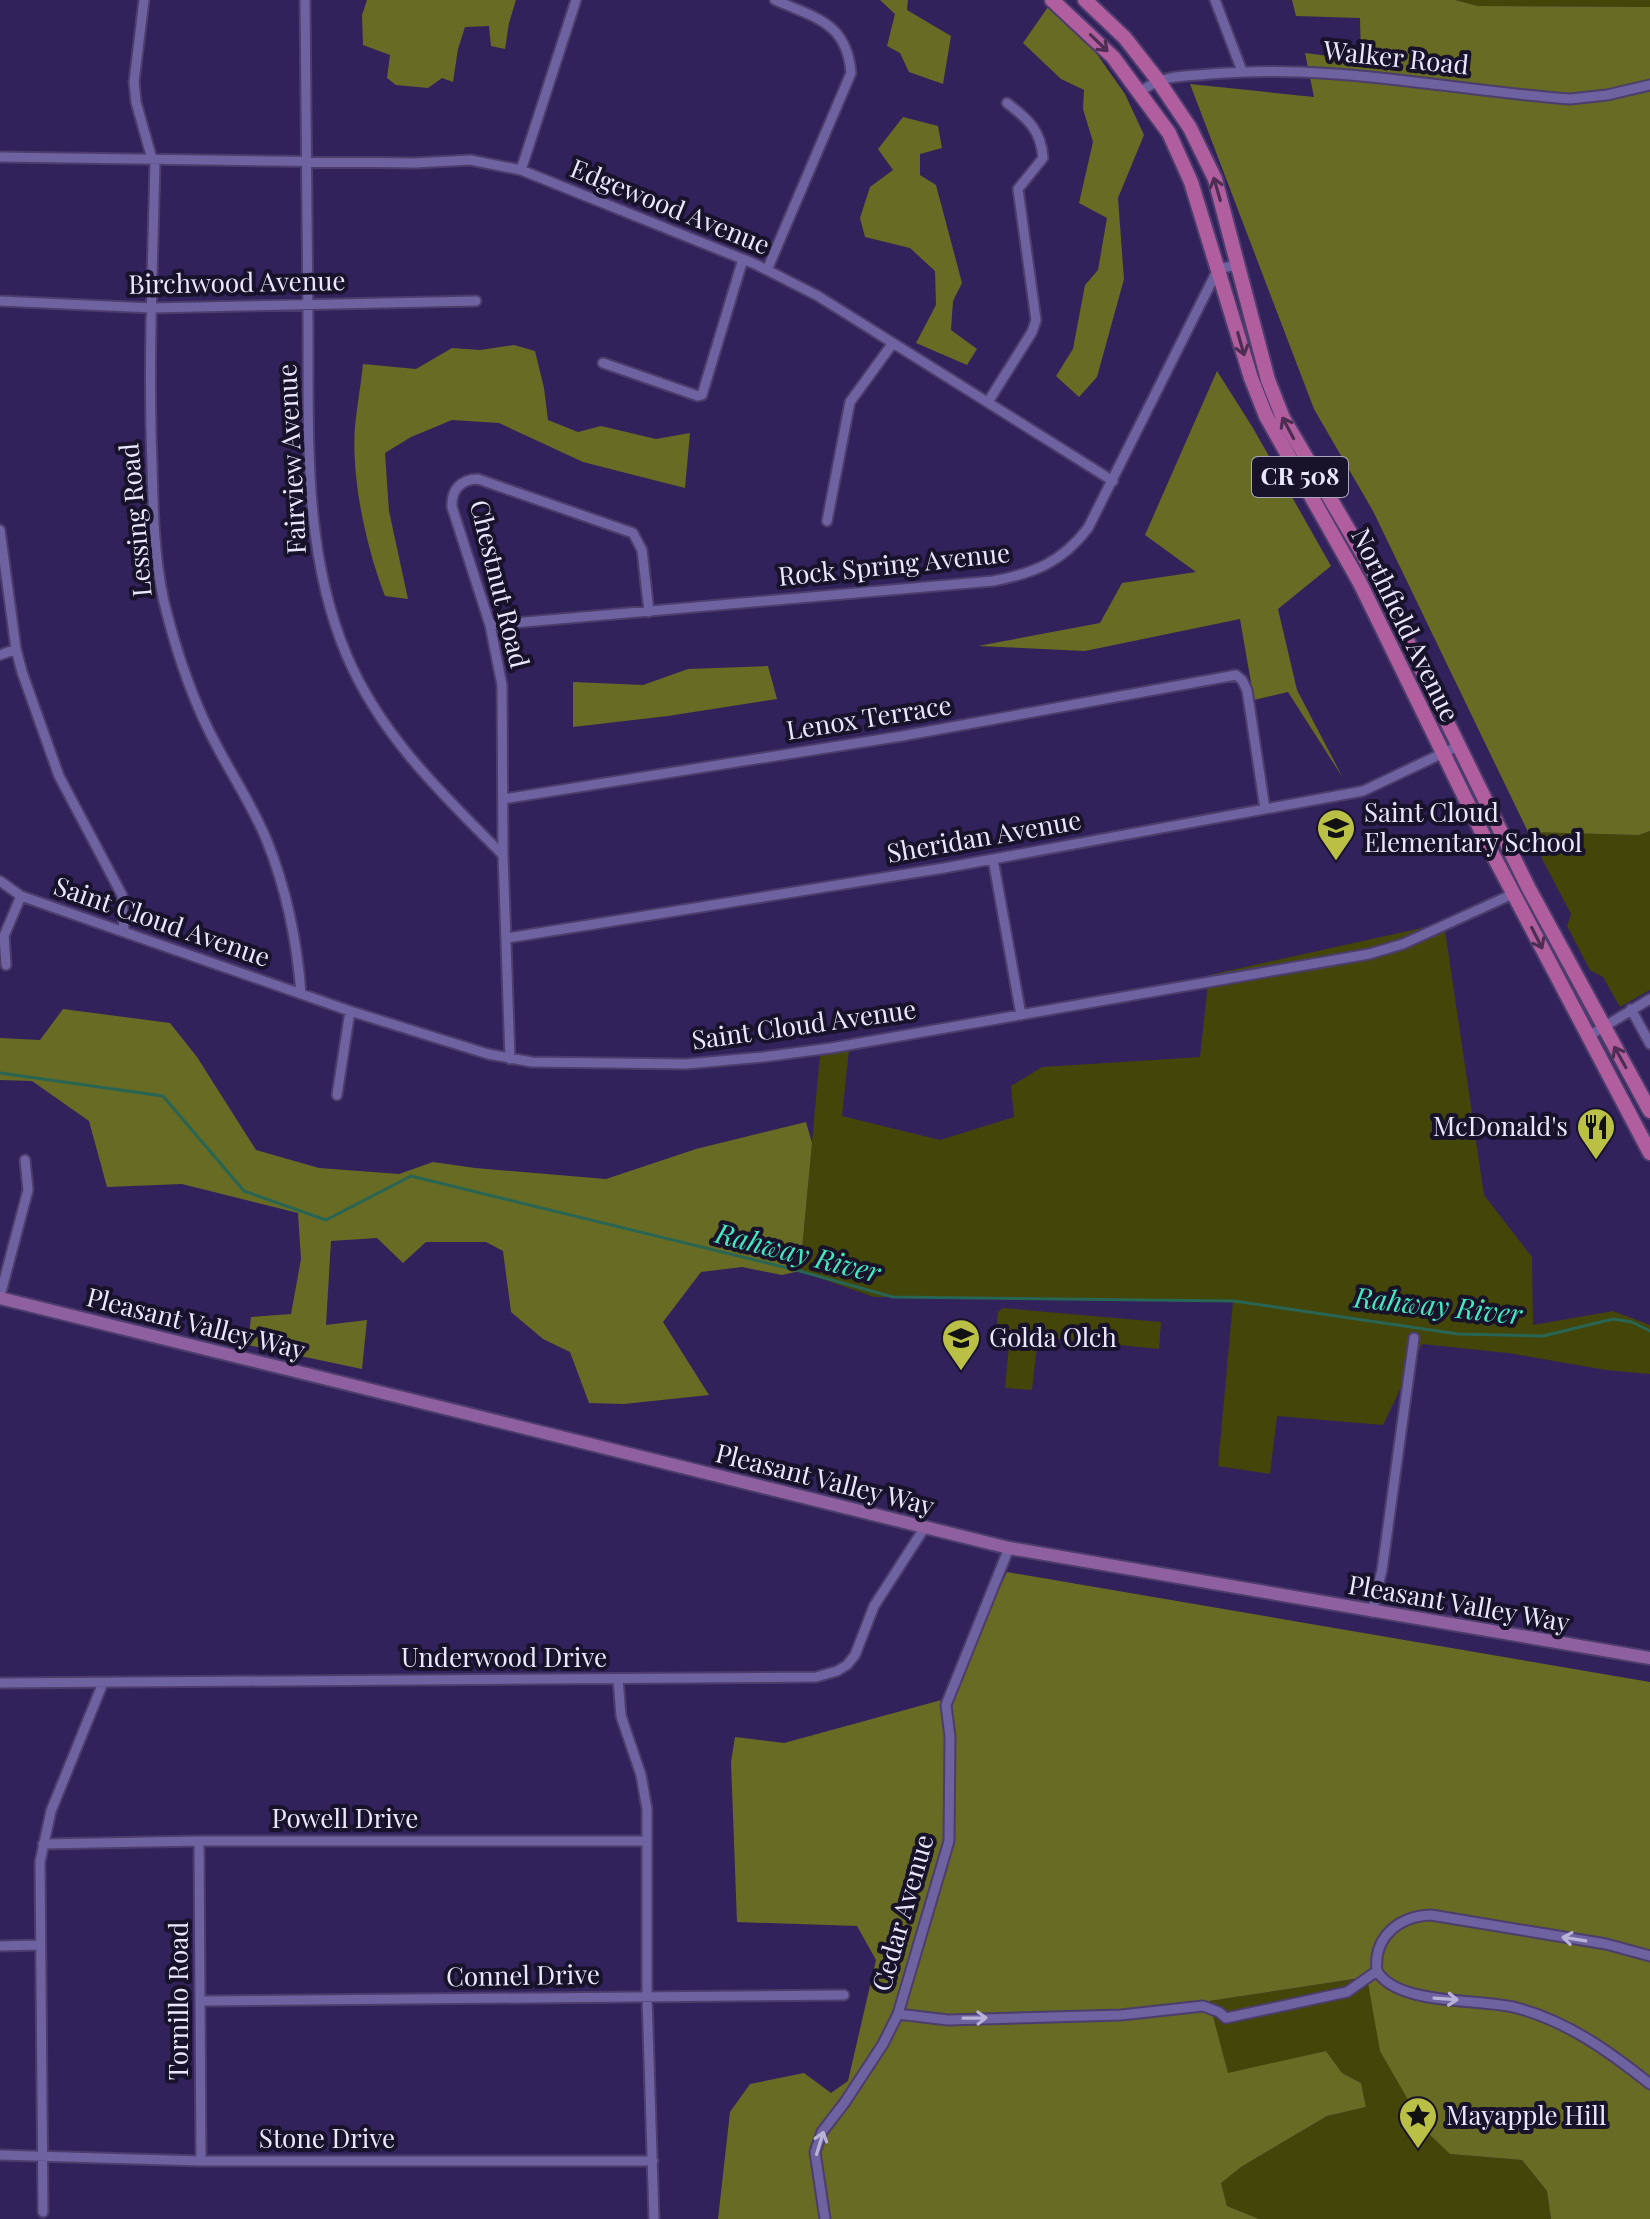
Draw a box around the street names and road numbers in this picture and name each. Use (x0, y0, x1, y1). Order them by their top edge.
street label: Walker Road (1321, 31, 1471, 82)
street label: Edgewood Avenue (566, 150, 776, 262)
street label: Birchwood Avenue (128, 262, 346, 301)
street label: Fairview Avenue (268, 363, 313, 555)
street label: Lessing Road (110, 442, 159, 598)
road number: CR 508 (1252, 457, 1348, 497)
street label: Chestnut Road (463, 496, 538, 671)
street label: Northfield Avenue (1344, 522, 1468, 727)
street label: Rock Spring Avenue (776, 534, 1011, 593)
street label: Lenox Terrace (784, 686, 954, 747)
street label: Sheridan Avenue (884, 801, 1084, 870)
street label: Saint Cloud Avenue (50, 867, 275, 974)
street label: Saint Cloud Avenue (689, 990, 918, 1057)
street label: Pleasant Valley Way (83, 1278, 309, 1367)
street label: Pleasant Valley Way (712, 1434, 938, 1523)
street label: Pleasant Valley Way (1346, 1566, 1573, 1639)
street label: Underwood Drive (401, 1639, 607, 1674)
street label: Powell Drive (272, 1800, 418, 1835)
street label: Cedar Avenue (862, 1830, 941, 1995)
street label: Tornillo Road (160, 1922, 195, 2080)
street label: Connel Drive (446, 1956, 600, 1993)
street label: Stone Drive (259, 2120, 395, 2155)

